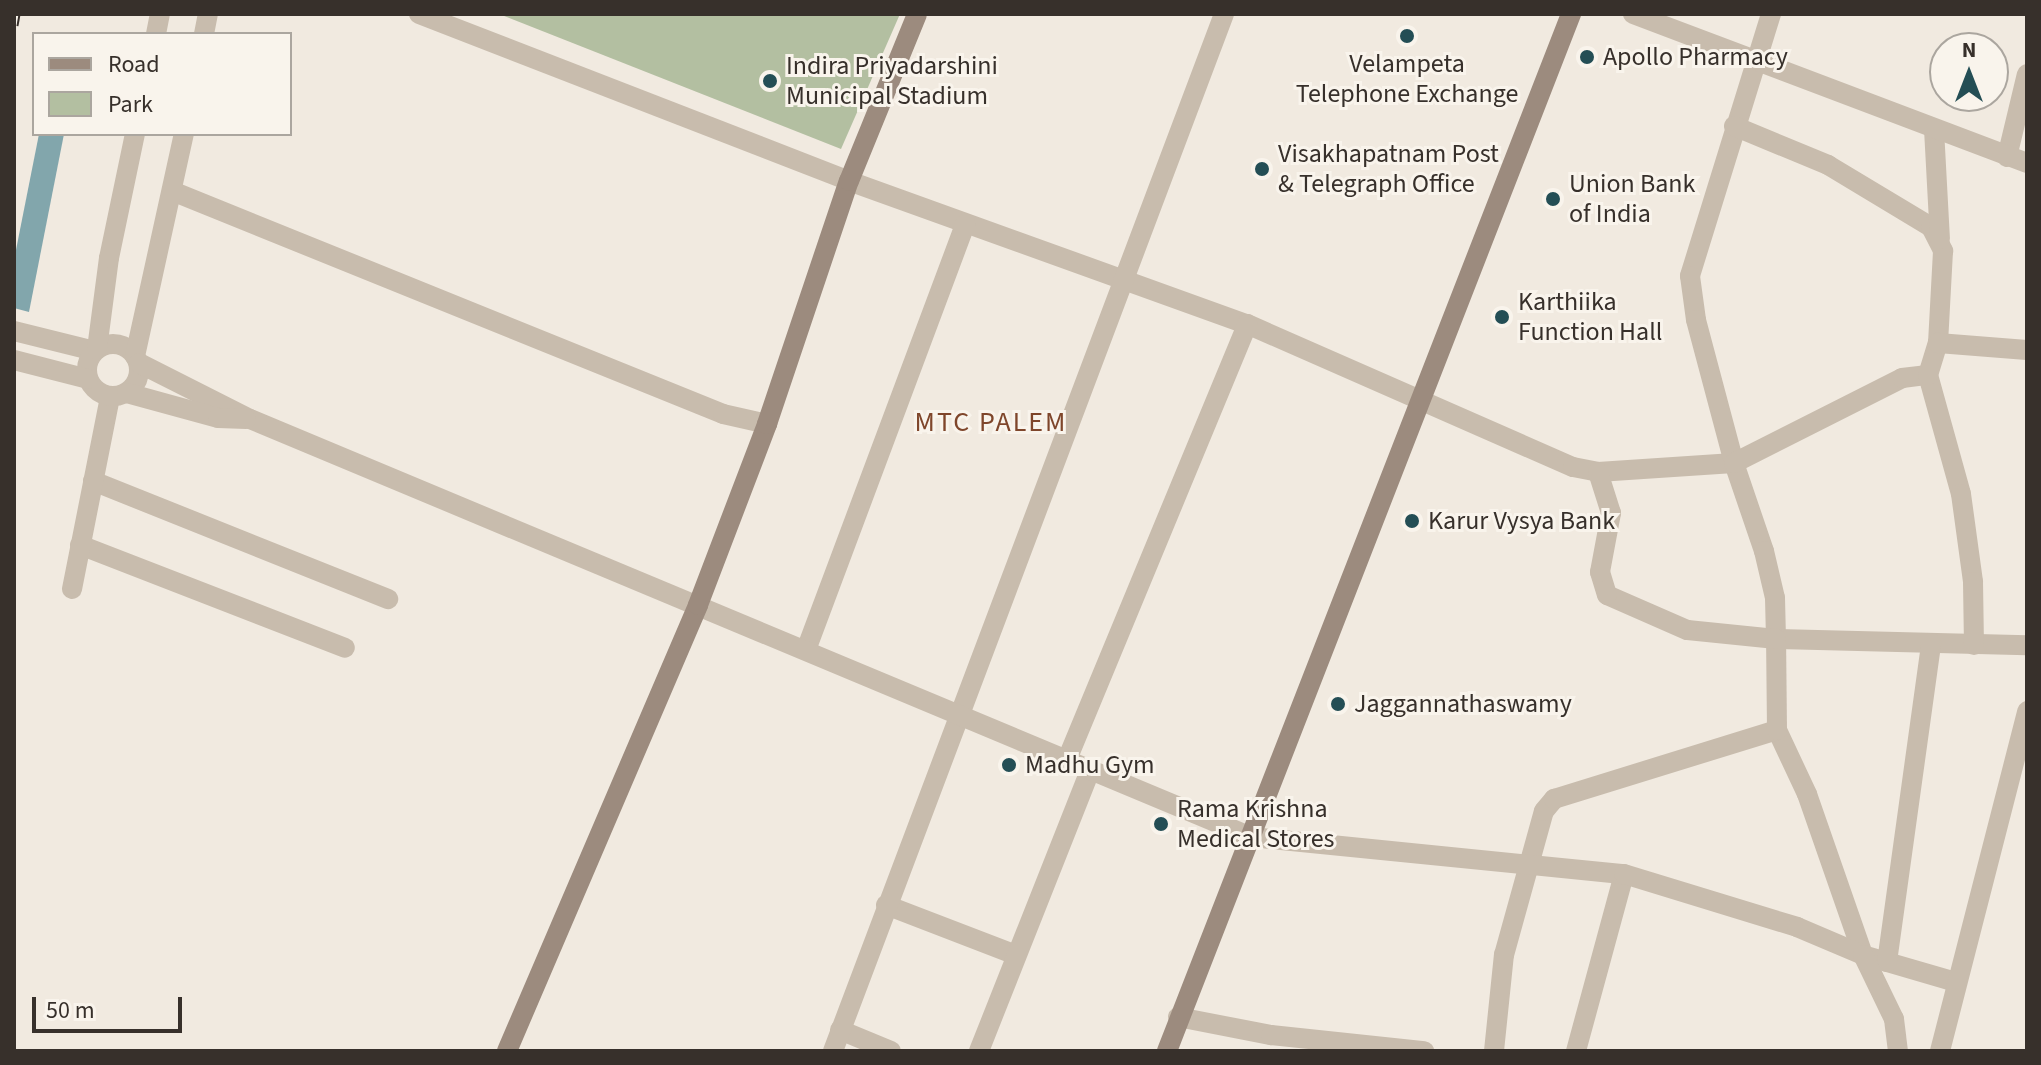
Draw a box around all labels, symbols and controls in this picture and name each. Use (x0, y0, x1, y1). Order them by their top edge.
marker: Velampeta Telephone Exchange (1398, 27, 1416, 45)
legend (32, 32, 292, 136)
north arrow (1929, 32, 2009, 112)
text: N (1962, 34, 1976, 66)
place label: Apollo Pharmacy (1603, 41, 1788, 73)
text: Road (108, 47, 160, 82)
place label: Velampeta Telephone Exchange (1296, 48, 1518, 110)
marker: Apollo Pharmacy (1578, 48, 1596, 66)
place label: Indira Priyadarshini Municipal Stadium (786, 50, 998, 112)
marker: Indira Priyadarshini Municipal Stadium (761, 72, 779, 90)
text: Park (108, 87, 153, 122)
place label: Visakhapatnam Post & Telegraph Office (1278, 138, 1499, 200)
marker: Visakhapatnam Post & Telegraph Office (1253, 160, 1271, 178)
place label: Union Bank of India (1569, 168, 1695, 230)
marker: Union Bank of India (1544, 190, 1562, 208)
place label: Karthiika Function Hall (1518, 286, 1662, 348)
marker: Karthiika Function Hall (1493, 308, 1511, 326)
district label: MTC PALEM (915, 405, 1067, 439)
place label: Karur Vysya Bank (1428, 505, 1615, 537)
marker: Karur Vysya Bank (1403, 512, 1421, 530)
place label: Jaggannathaswamy (1354, 688, 1572, 720)
marker: Jaggannathaswamy (1329, 695, 1347, 713)
place label: Madhu Gym (1025, 749, 1155, 781)
marker: Madhu Gym (1000, 756, 1018, 774)
place label: Rama Krishna Medical Stores (1177, 793, 1334, 854)
marker: Rama Krishna Medical Stores (1152, 815, 1170, 833)
scale bar (36, 981, 186, 1031)
text: 50 m (46, 993, 95, 1028)

